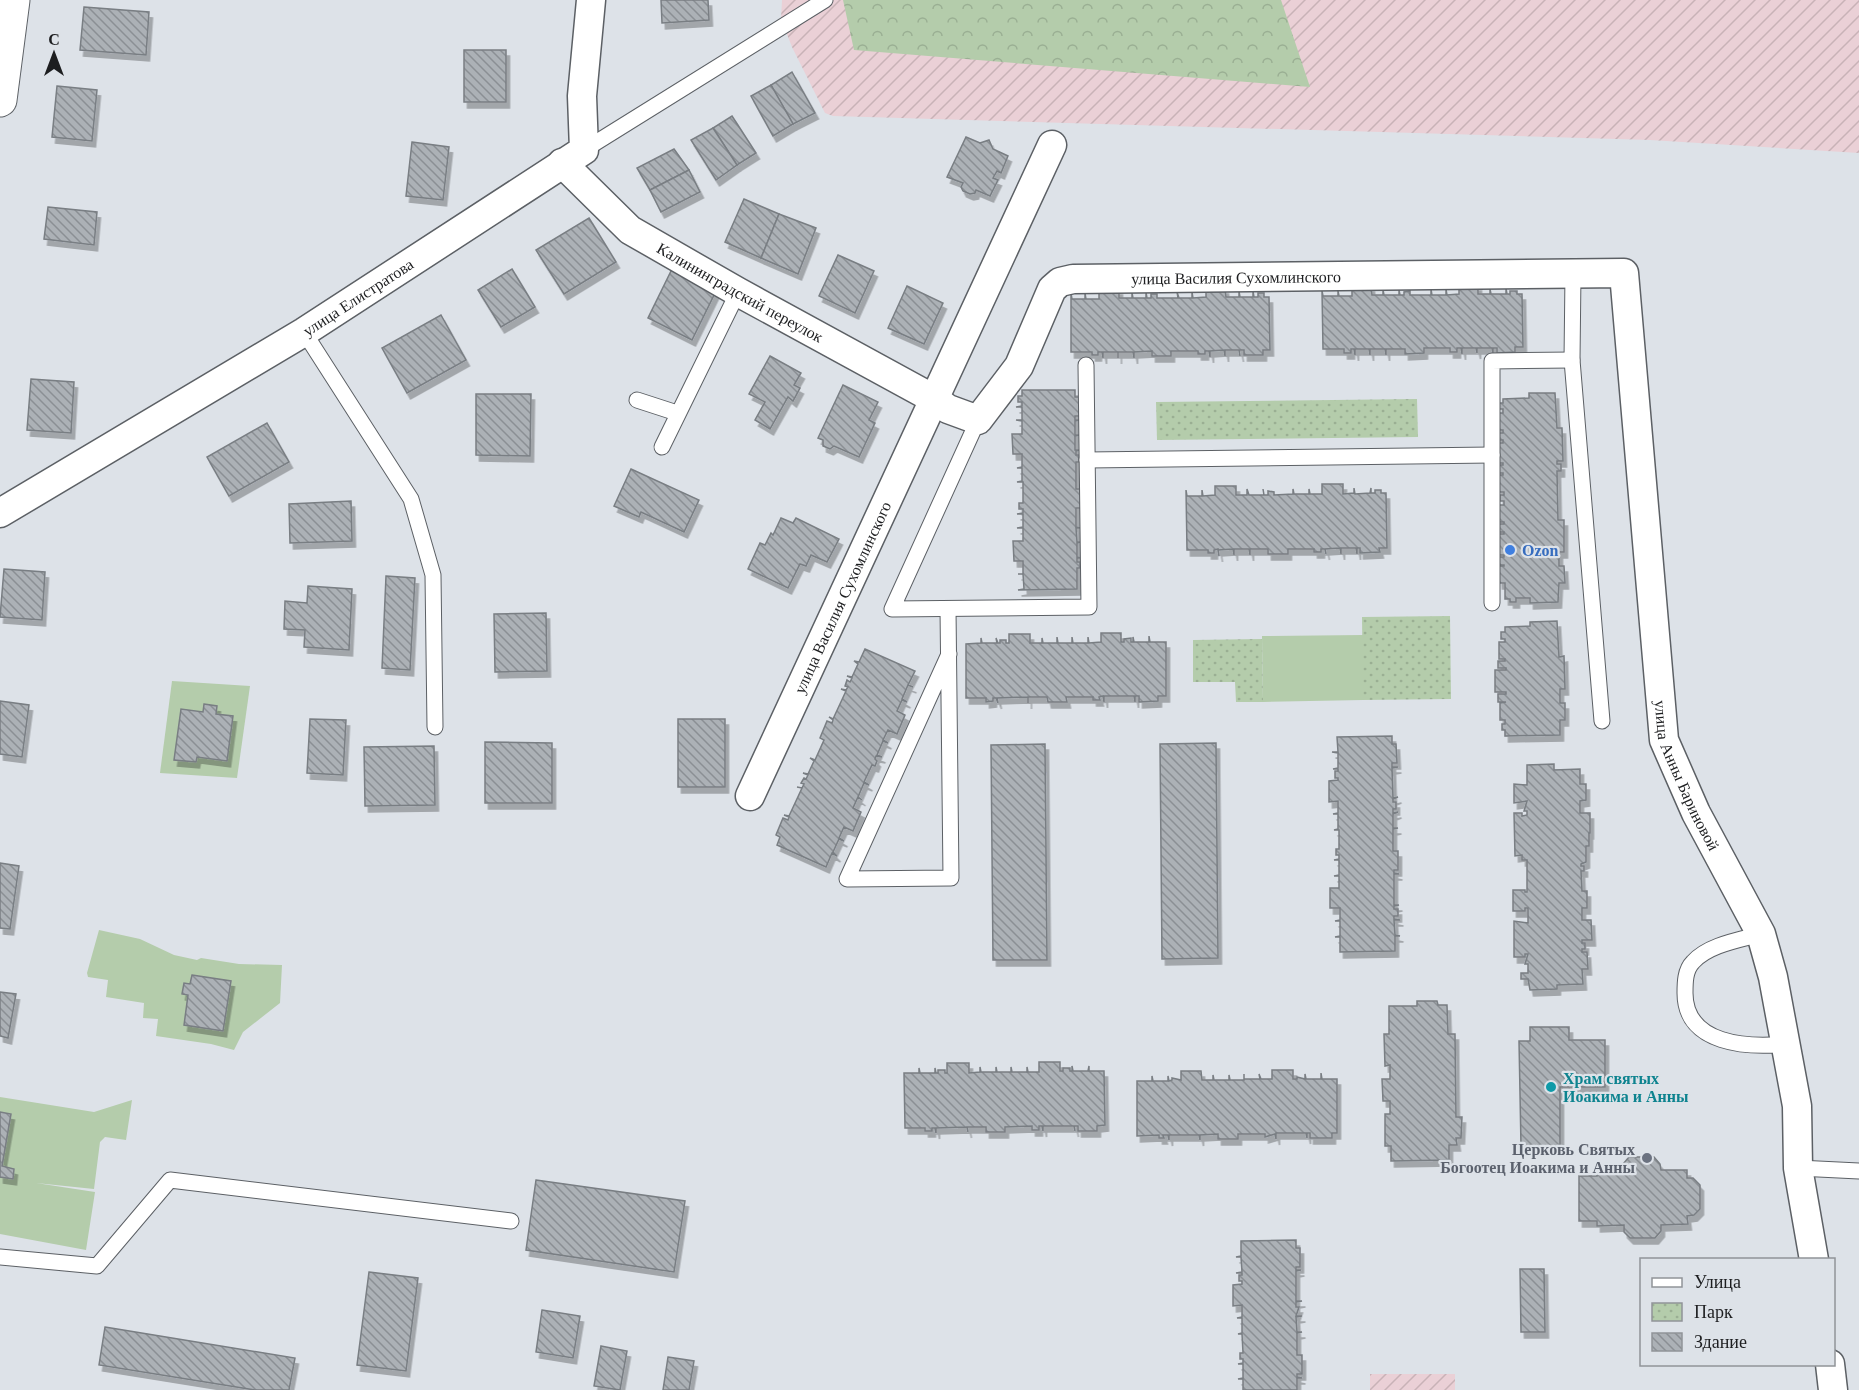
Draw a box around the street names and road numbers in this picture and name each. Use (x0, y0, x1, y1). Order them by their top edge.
street label: Калининградский переулок (654, 239, 826, 345)
street label: улица Елистратова (300, 255, 416, 340)
street label: улица Василия Сухомлинского (1131, 268, 1341, 288)
street label: улица Василия Сухомлинского (790, 499, 894, 696)
street label: улица Анны Бариновой (1651, 699, 1723, 853)

